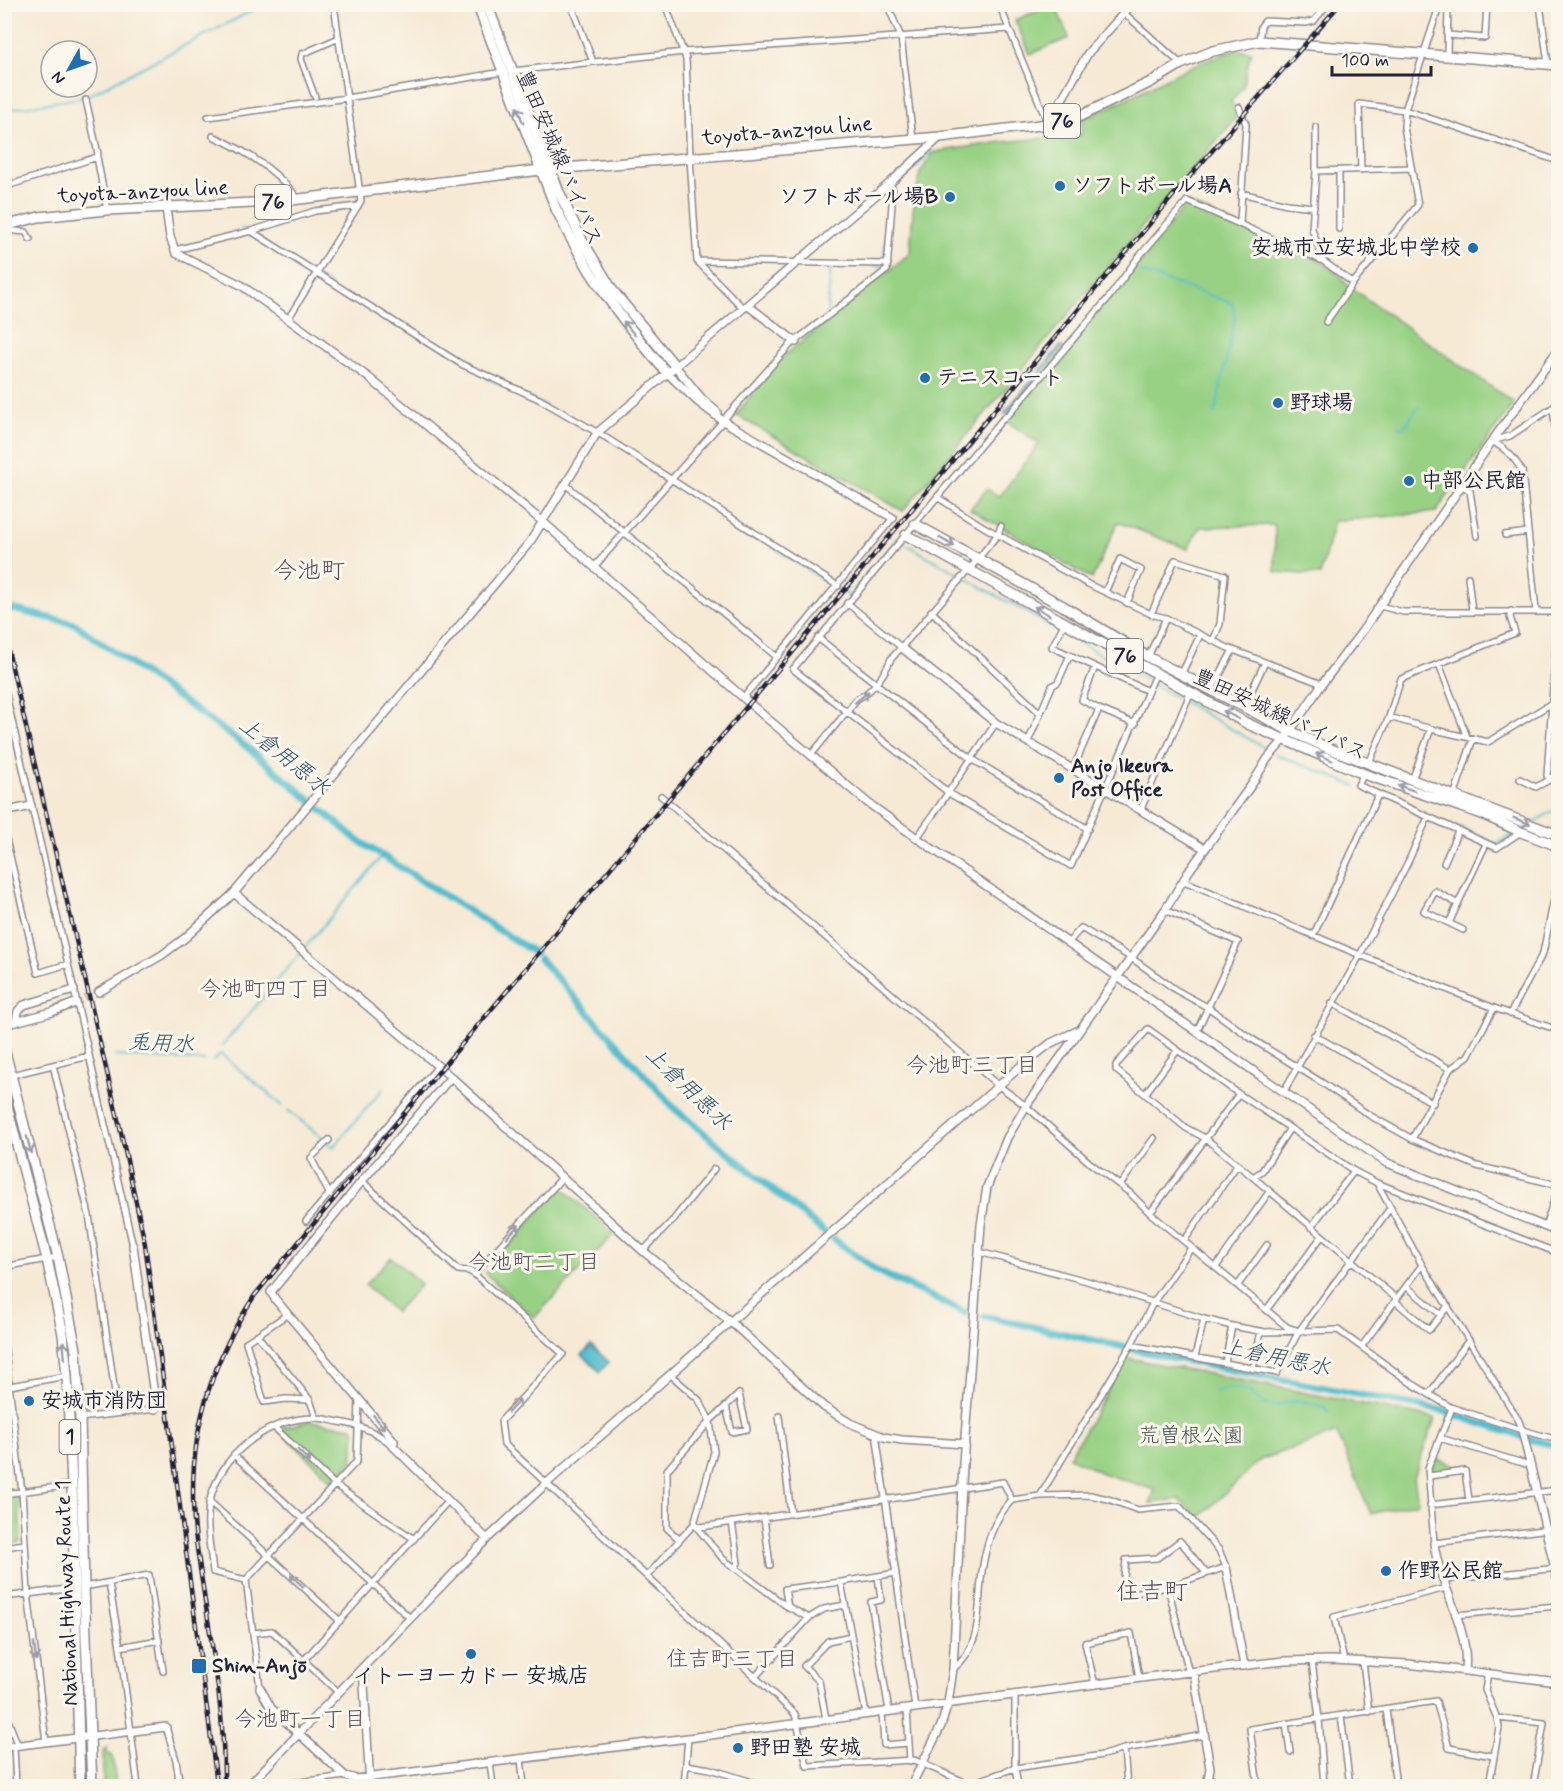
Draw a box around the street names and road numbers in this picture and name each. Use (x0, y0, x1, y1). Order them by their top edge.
street label: 豊田安城線バイパス (509, 66, 609, 250)
road number: 76 (1044, 104, 1080, 138)
street label: toyota-anzyou line (699, 110, 874, 153)
street label: toyota-anzyou line (56, 174, 229, 211)
road number: 76 (255, 185, 291, 219)
road number: 76 (1107, 639, 1143, 673)
street label: 豊田安城線バイパス (1189, 662, 1371, 768)
road number: 1 (60, 1420, 80, 1454)
street label: National Highway Route 1 (49, 1480, 85, 1706)

